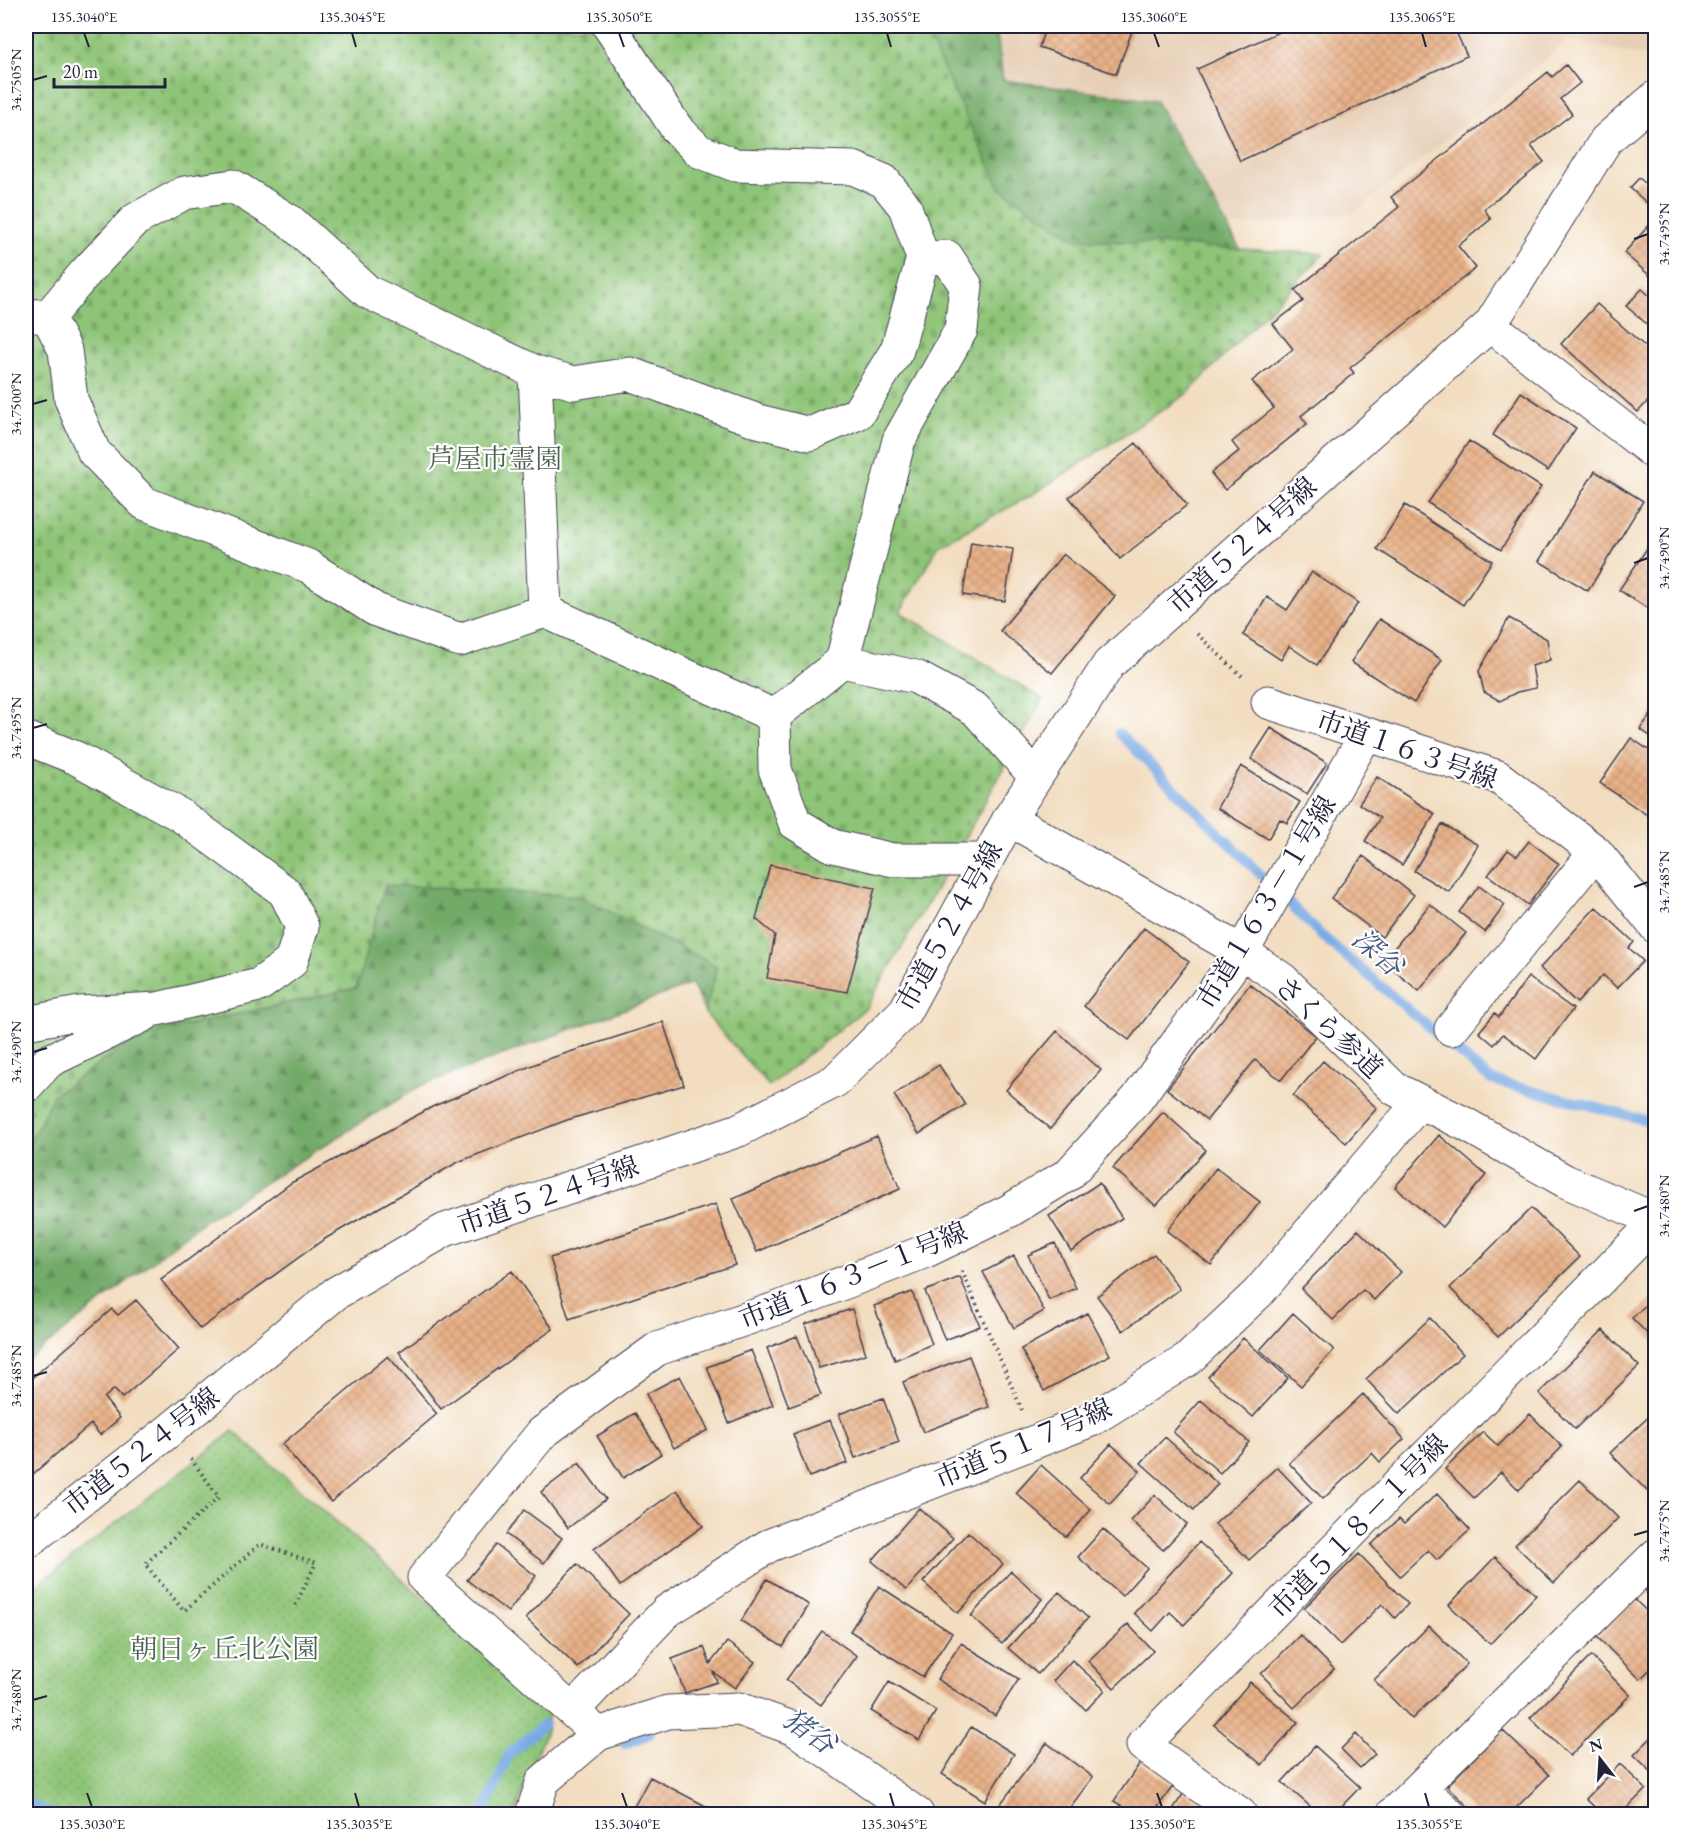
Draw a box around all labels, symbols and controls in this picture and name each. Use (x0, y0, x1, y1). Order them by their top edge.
text: 135.3040°E (51, 7, 118, 26)
text: 135.3045°E (319, 7, 386, 26)
text: 135.3050°E (586, 7, 653, 26)
text: 135.3055°E (854, 7, 921, 26)
text: 135.3060°E (1121, 7, 1188, 26)
text: 135.3065°E (1389, 7, 1456, 26)
text: 34.7505°N (6, 48, 25, 111)
scale bar (54, 51, 165, 89)
text: 20 m (63, 60, 98, 83)
text: 34.7495°N (1654, 202, 1673, 265)
text: 34.7500°N (6, 372, 25, 435)
park label: 芦屋市霊園 (428, 441, 563, 476)
street label: 市道５２４号線 (1160, 469, 1324, 621)
text: 34.7490°N (1654, 526, 1673, 589)
text: 34.7495°N (6, 696, 25, 759)
street label: 市道１６３号線 (1312, 702, 1502, 796)
street label: 市道１６３－１号線 (1188, 789, 1344, 1015)
street label: 市道５２４号線 (888, 835, 1010, 1017)
text: 34.7485°N (1654, 850, 1673, 913)
water label: 深谷 (1345, 920, 1412, 985)
street label: さくら参道 (1268, 968, 1390, 1086)
text: 34.7490°N (6, 1020, 25, 1083)
street label: 市道５２４号線 (453, 1148, 643, 1242)
text: 34.7480°N (1654, 1174, 1673, 1237)
street label: 市道１６３－１号線 (734, 1213, 972, 1337)
text: 34.7485°N (6, 1344, 25, 1407)
street label: 市道５２４号線 (56, 1379, 226, 1523)
street label: 市道５１７号線 (929, 1390, 1117, 1496)
street label: 市道５１８－１号線 (1261, 1426, 1455, 1626)
text: 34.7475°N (1654, 1499, 1673, 1562)
park label: 朝日ヶ丘北公園 (131, 1631, 320, 1666)
text: 34.7480°N (6, 1668, 25, 1731)
water label: 猪谷 (777, 1700, 845, 1763)
north arrow (1570, 1729, 1630, 1789)
text: N (1586, 1733, 1605, 1757)
text: 135.3030°E (59, 1814, 126, 1833)
text: 135.3035°E (326, 1814, 393, 1833)
text: 135.3040°E (594, 1814, 661, 1833)
text: 135.3045°E (861, 1814, 928, 1833)
text: 135.3050°E (1129, 1814, 1196, 1833)
text: 135.3055°E (1396, 1814, 1463, 1833)

